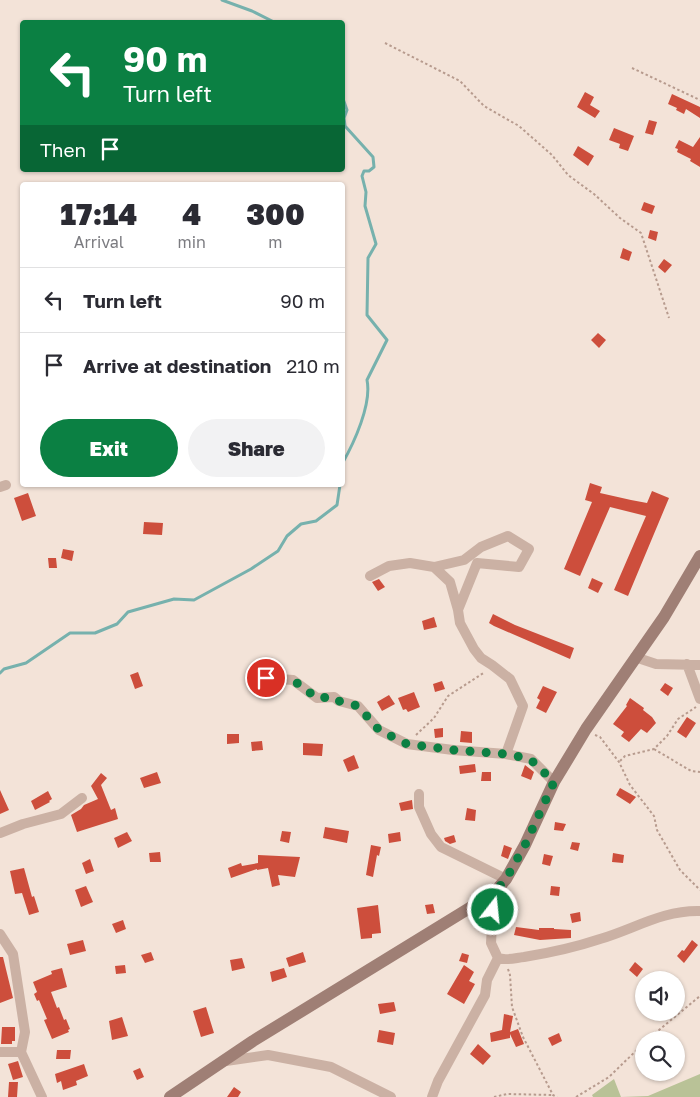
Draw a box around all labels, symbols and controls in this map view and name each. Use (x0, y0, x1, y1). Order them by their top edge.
text: 90 m (123, 38, 207, 80)
icon: left (40, 40, 105, 105)
text: Turn left (123, 80, 212, 107)
icon: arrive (96, 135, 124, 163)
text: Then (40, 138, 86, 161)
text: 17:14 (60, 196, 137, 232)
text: 4 (182, 196, 201, 232)
text: 300 (246, 196, 305, 232)
text: Arrival (74, 232, 124, 252)
text: min (178, 232, 206, 252)
text: m (268, 232, 283, 252)
icon: left (40, 286, 68, 314)
text: Turn left (83, 289, 162, 312)
text: 90 m (280, 289, 325, 312)
icon: arrive (40, 351, 68, 379)
text: Arrive at destination (83, 354, 271, 377)
text: 210 m (286, 354, 340, 377)
button: Exit (40, 419, 178, 477)
button: Share (188, 419, 325, 477)
pin (245, 657, 287, 699)
icon: arrive (252, 664, 280, 692)
position arrow (466, 883, 518, 935)
map controls (635, 971, 685, 1081)
button: sound (635, 971, 685, 1021)
button: search (635, 1031, 685, 1081)

